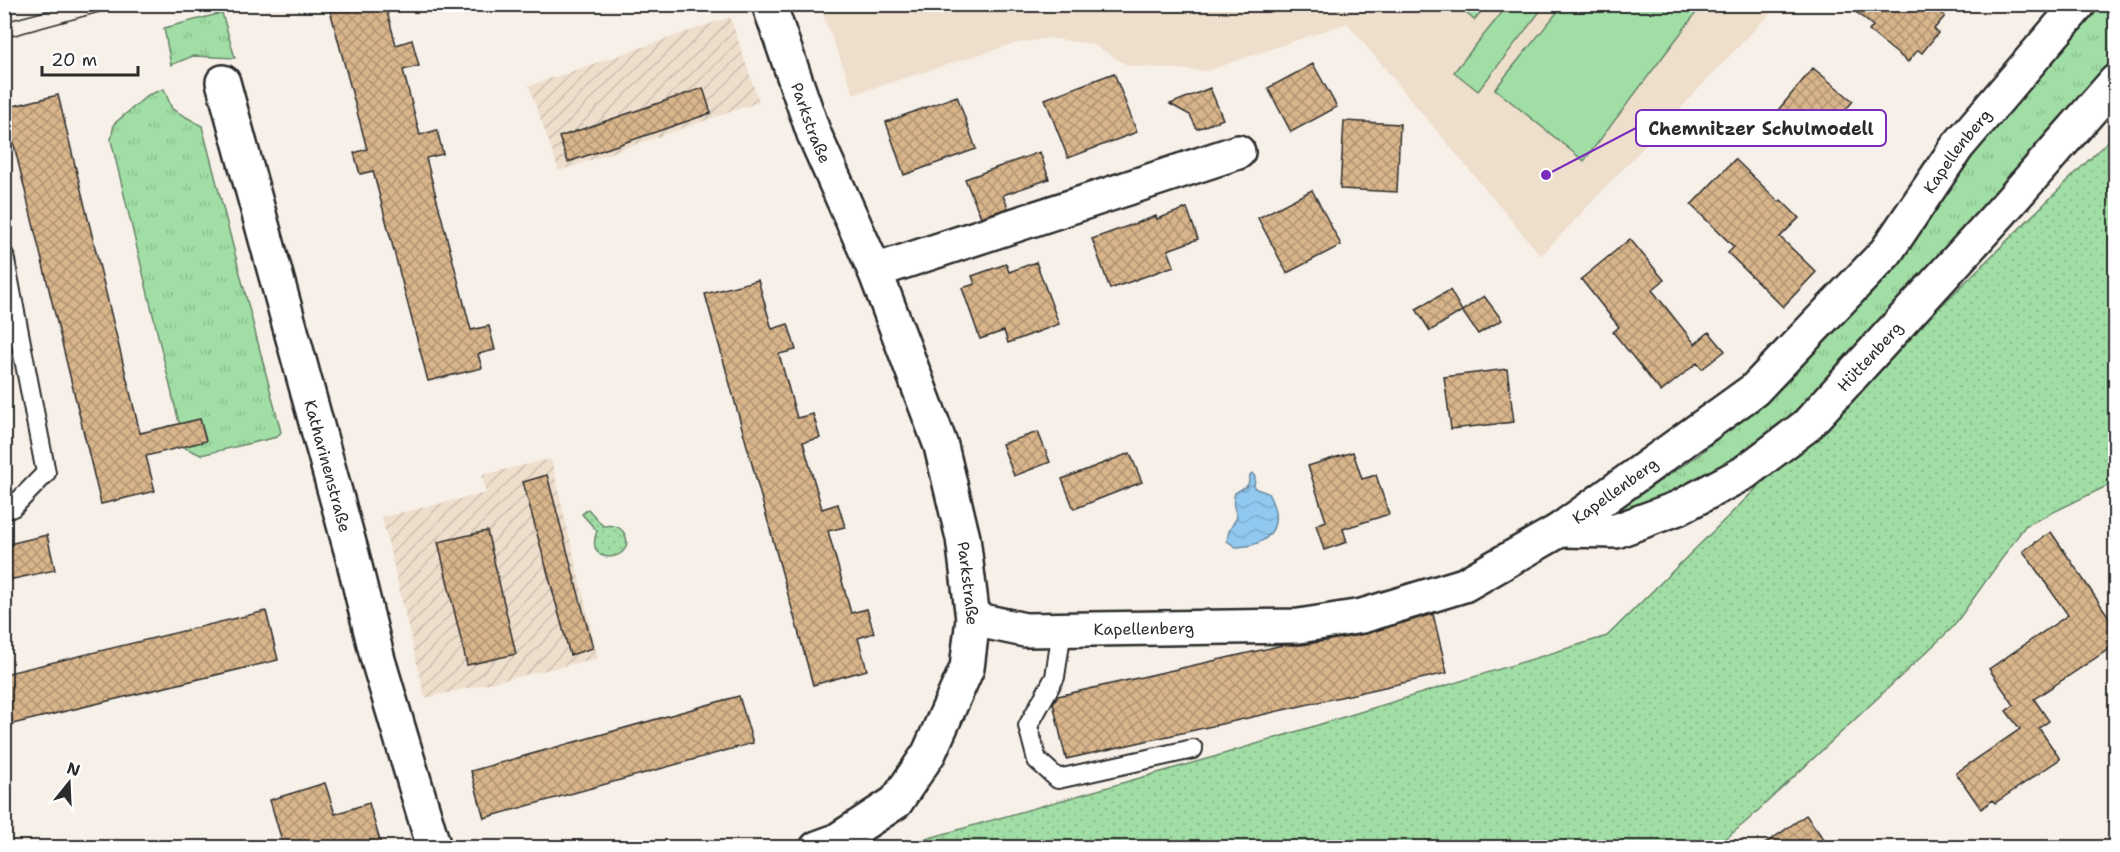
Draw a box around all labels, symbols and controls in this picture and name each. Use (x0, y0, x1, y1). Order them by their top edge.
scale bar (42, 39, 138, 77)
text: 20 m (51, 48, 97, 72)
street label: Parkstraße (786, 80, 836, 166)
street label: Kapellenberg (1918, 104, 1996, 197)
callout: Chemnitzer Schulmodell (1636, 110, 1886, 146)
text: Chemnitzer Schulmodell (1648, 117, 1874, 141)
street label: Hüttenberg (1832, 317, 1907, 396)
street label: Katharinenstraße (300, 398, 356, 534)
street label: Kapellenberg (1568, 452, 1662, 528)
street label: Parkstraße (953, 540, 984, 627)
street label: Kapellenberg (1093, 617, 1195, 639)
north arrow (39, 753, 99, 813)
text: N (64, 757, 83, 781)

